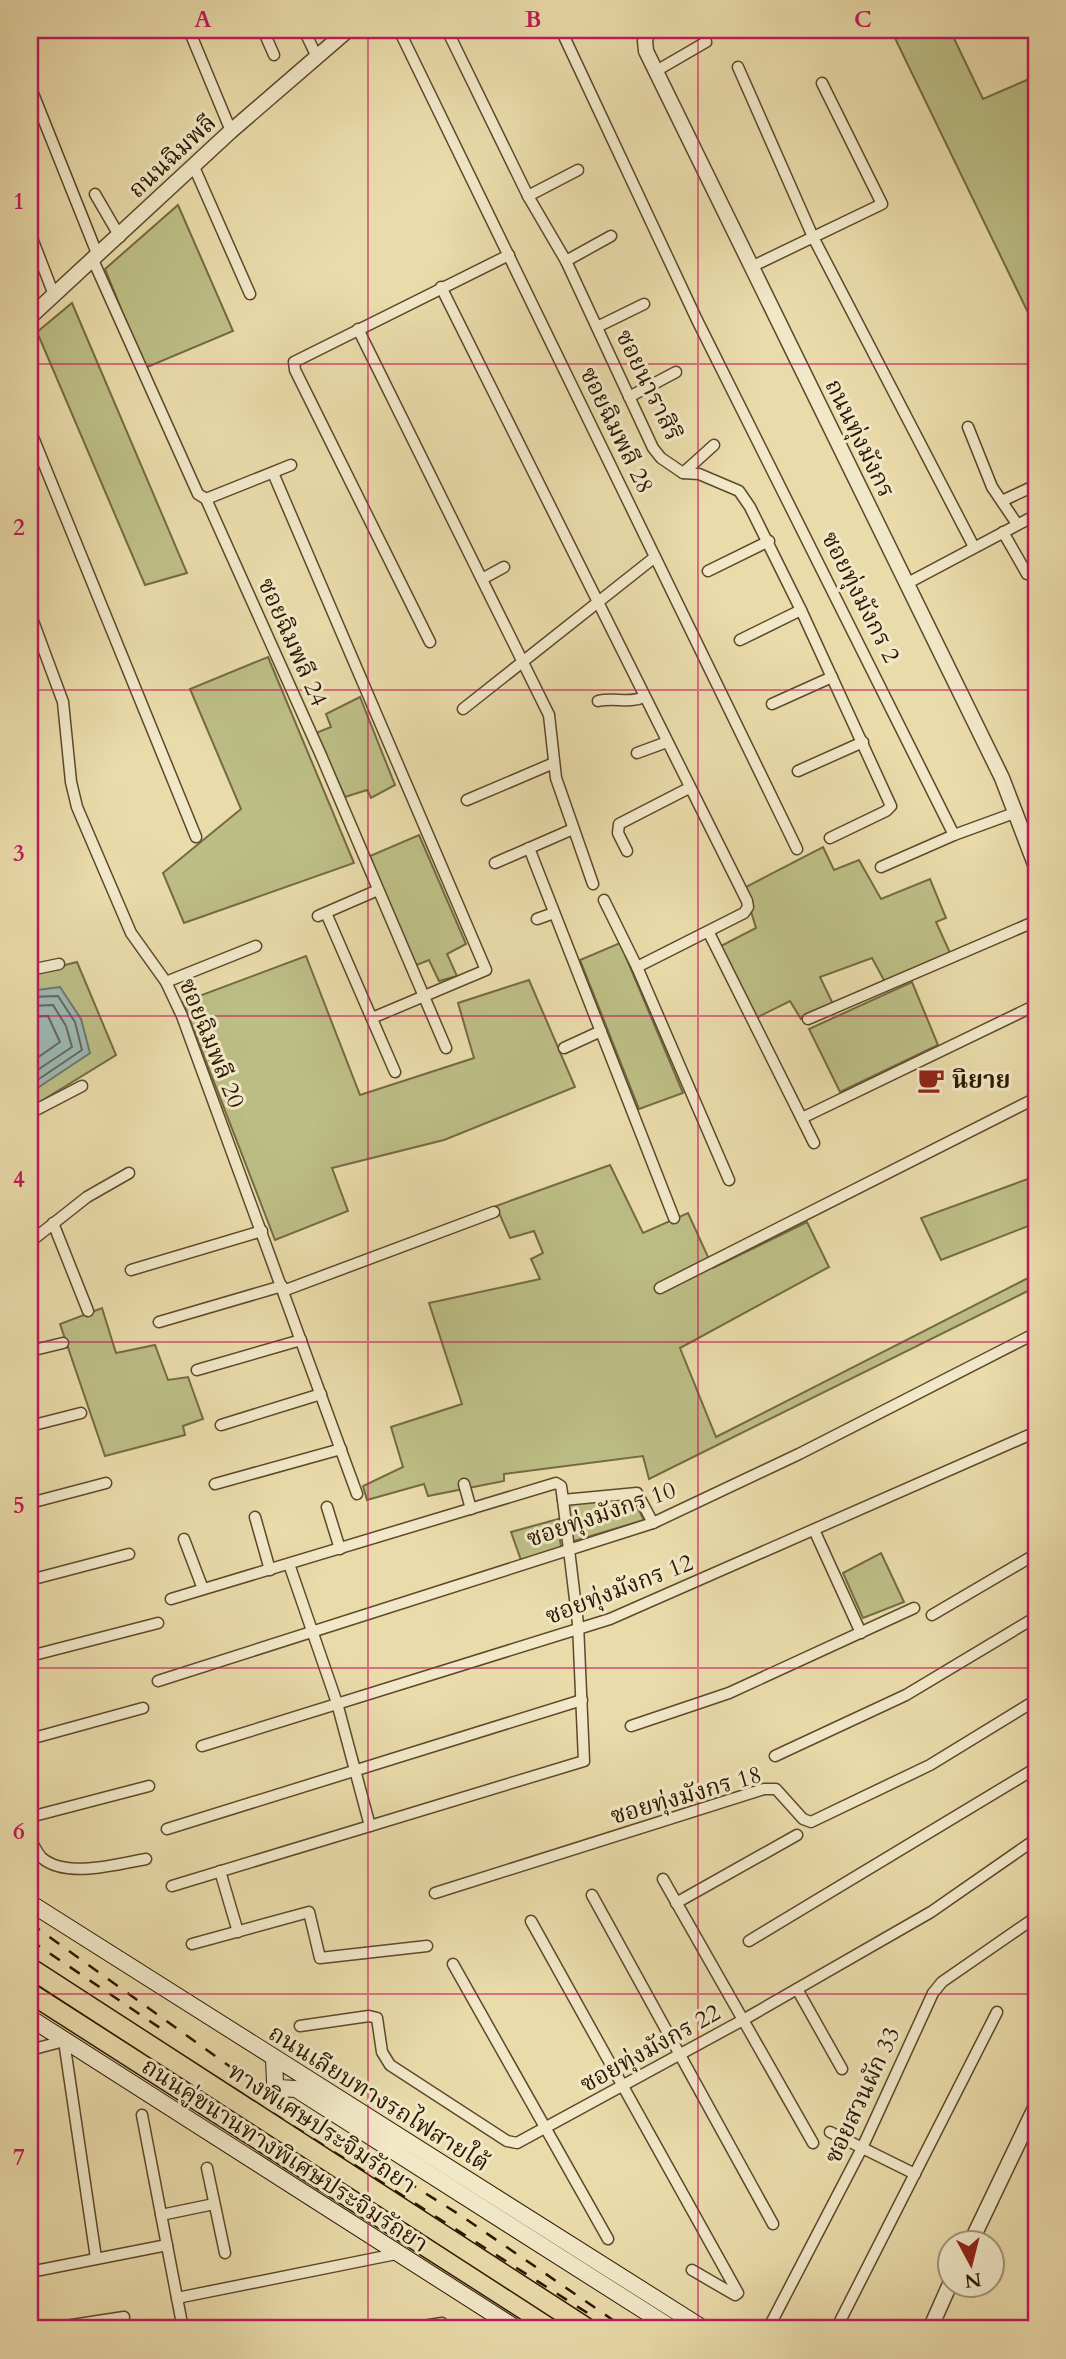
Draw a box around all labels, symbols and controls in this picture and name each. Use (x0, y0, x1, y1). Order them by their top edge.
text: A (194, 4, 212, 35)
text: B (525, 4, 541, 35)
text: C (854, 4, 872, 35)
street label: ถนนฉิมพลี (121, 107, 224, 206)
text: 1 (13, 186, 25, 217)
street label: ซอยนาราสิริ (607, 324, 690, 446)
street label: ซอยฉิมพลี 28 (572, 361, 661, 499)
street label: ถนนทุ่งมังกร (817, 373, 902, 503)
text: 2 (13, 512, 25, 543)
street label: ซอยทุ่งมังกร 2 (813, 526, 908, 669)
street label: ซอยฉิมพลี 24 (250, 573, 336, 712)
text: 3 (13, 838, 25, 869)
street label: ซอยฉิมพลี 20 (171, 973, 253, 1113)
place label: นิยาย (952, 1064, 1010, 1097)
cafe icon: นิยาย (916, 1065, 946, 1095)
text: 4 (13, 1164, 25, 1195)
street label: ซอยทุ่งมังกร 10 (522, 1474, 680, 1555)
text: 5 (13, 1490, 25, 1521)
street label: ซอยทุ่งมังกร 12 (541, 1546, 698, 1633)
street label: ซอยทุ่งมังกร 18 (607, 1758, 766, 1833)
text: 6 (13, 1816, 25, 1847)
street label: ซอยทุ่งมังกร 22 (574, 1996, 726, 2101)
street label: ถนนเลียบทางรถไฟสายใต้ (262, 2015, 496, 2180)
street label: ซอยสวนผัก 33 (816, 2022, 909, 2169)
street label: ถนนคู่ขนานทางพิเศษประจิมรัถยา (135, 2050, 434, 2261)
street label: ทางพิเศษประจิมรัถยา (221, 2055, 422, 2202)
text: 7 (13, 2142, 25, 2173)
north arrow (936, 2230, 1006, 2300)
text: N (963, 2266, 983, 2294)

